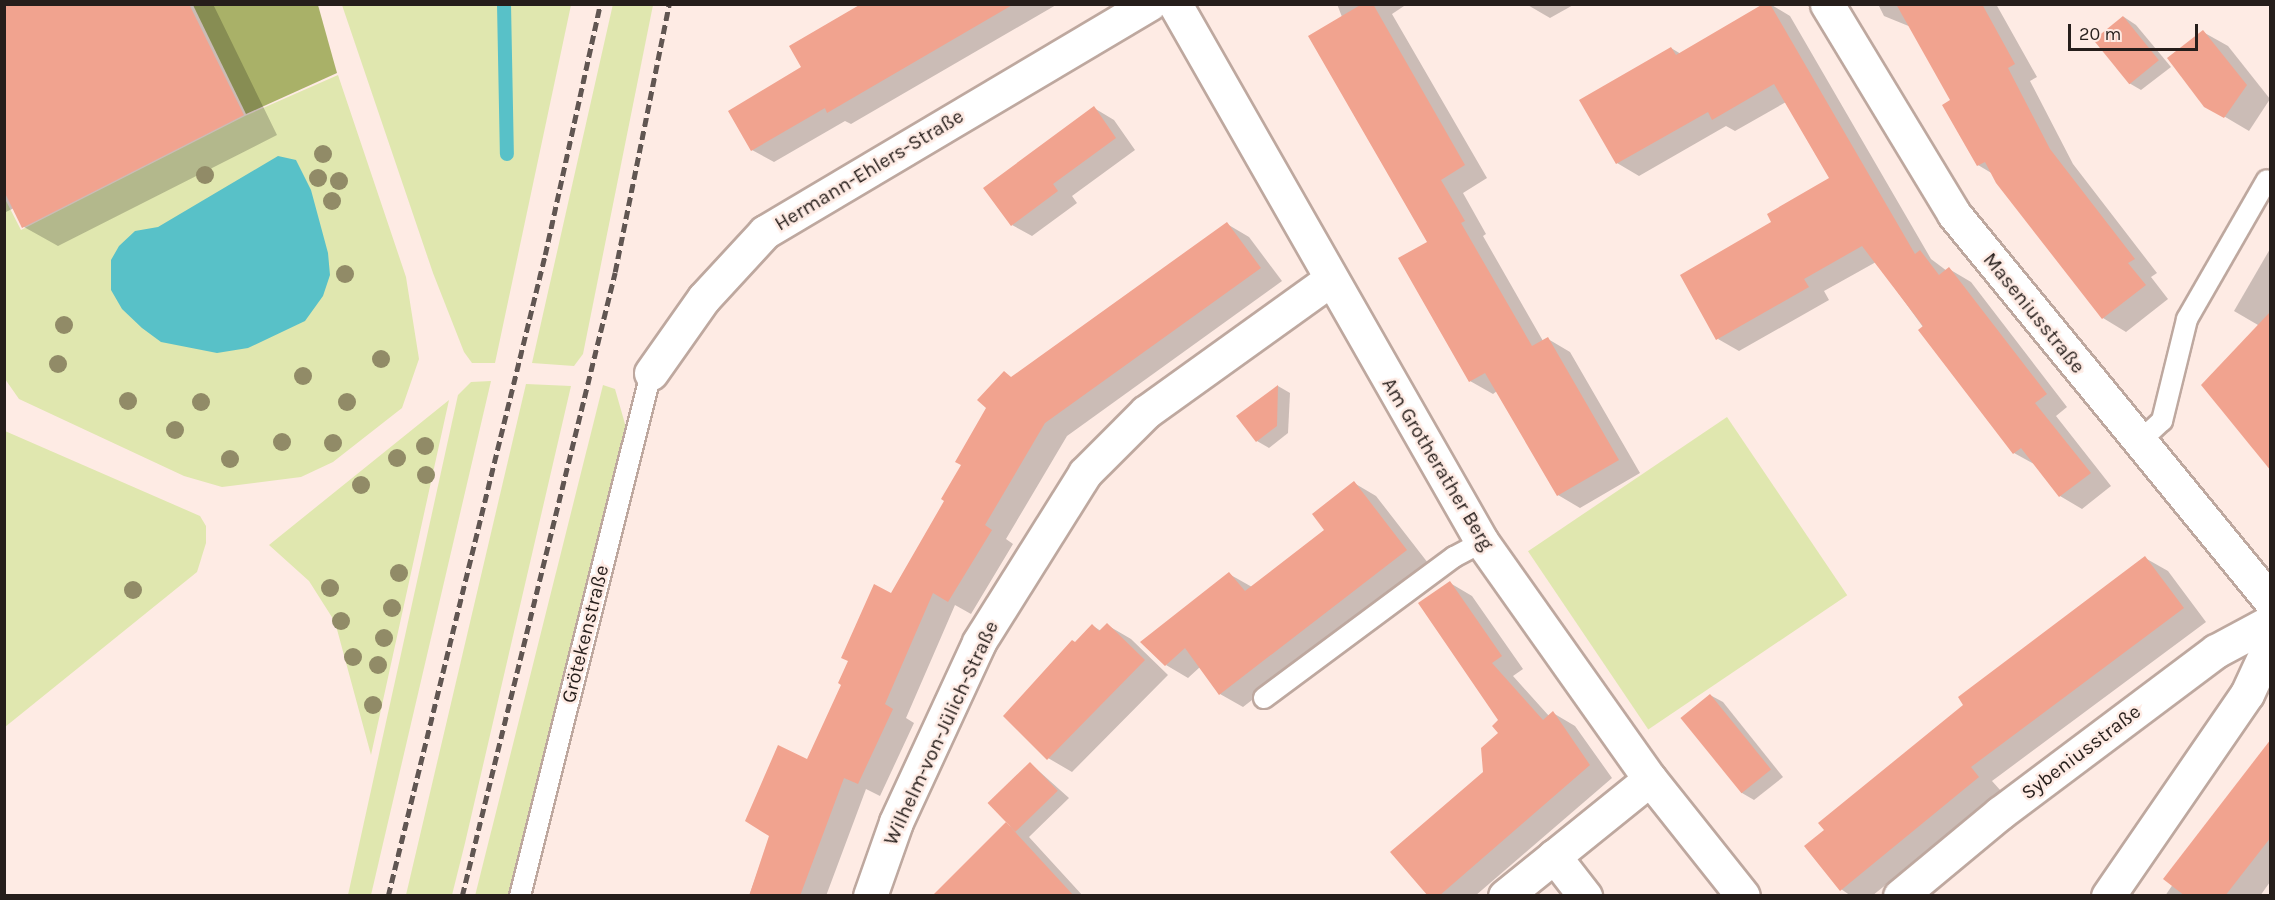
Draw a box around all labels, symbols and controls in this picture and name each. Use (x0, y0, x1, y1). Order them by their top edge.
scale bar (2071, 12, 2202, 50)
text: 20 m (2079, 23, 2121, 45)
street label: Hermann-Ehlers-Straße (770, 104, 968, 236)
street label: Maseniusstraße (1978, 248, 2090, 378)
street label: Am Grotherather Berg (1377, 373, 1499, 555)
street label: Grötekenstraße (556, 563, 614, 705)
street label: Wilhelm-von-Jülich-Straße (878, 617, 1004, 849)
street label: Sybeniusstraße (2017, 699, 2145, 805)

